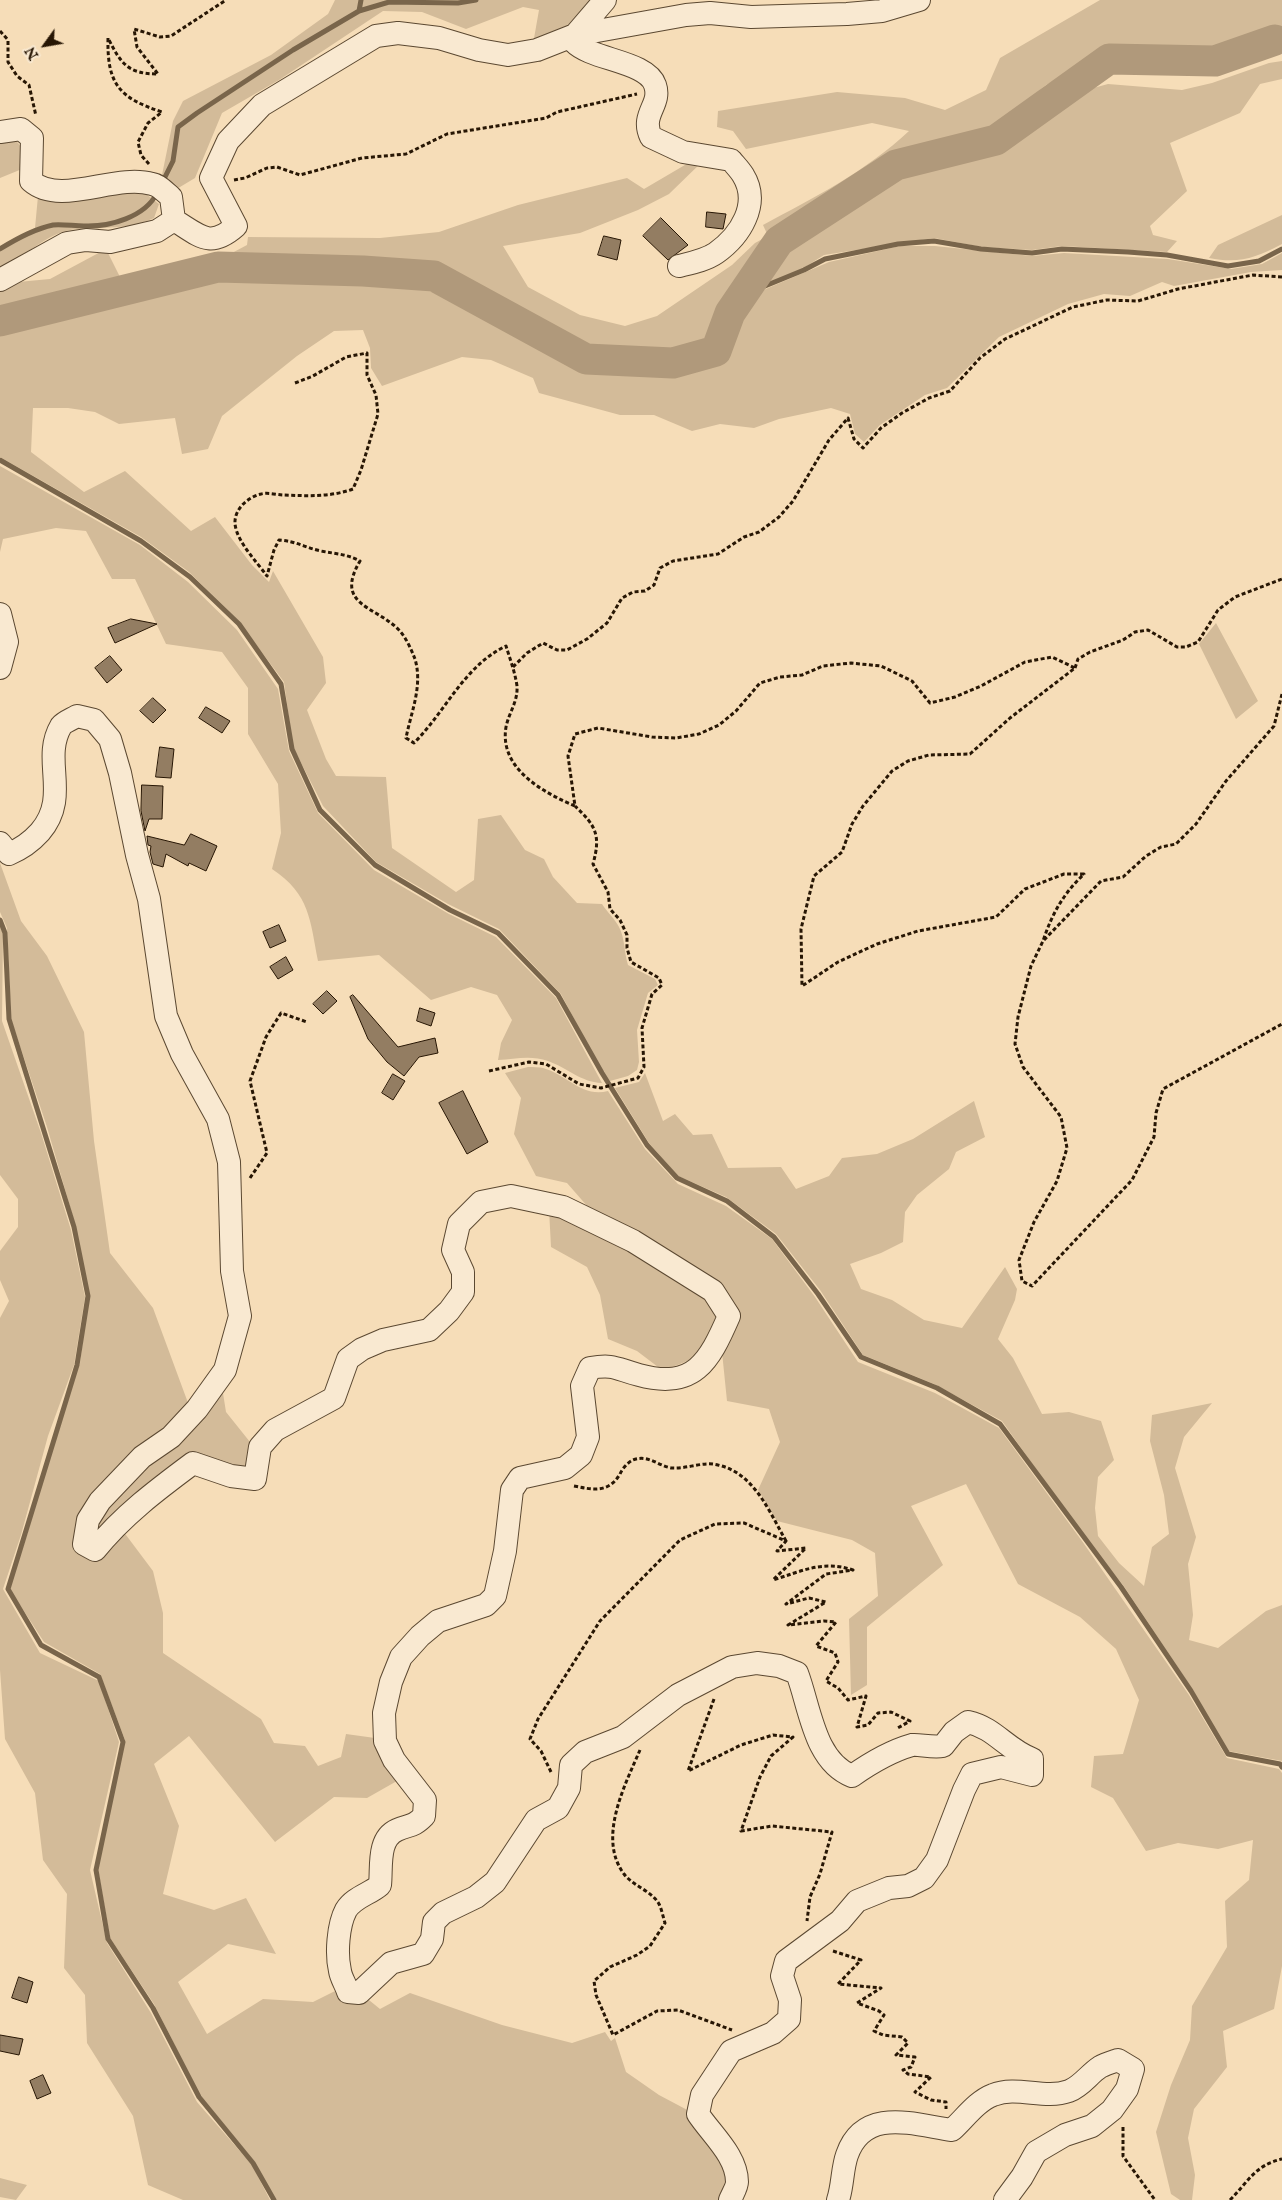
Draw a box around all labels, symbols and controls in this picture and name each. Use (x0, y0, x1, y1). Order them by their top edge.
north arrow (20, 20, 70, 70)
text: N (21, 43, 43, 63)

